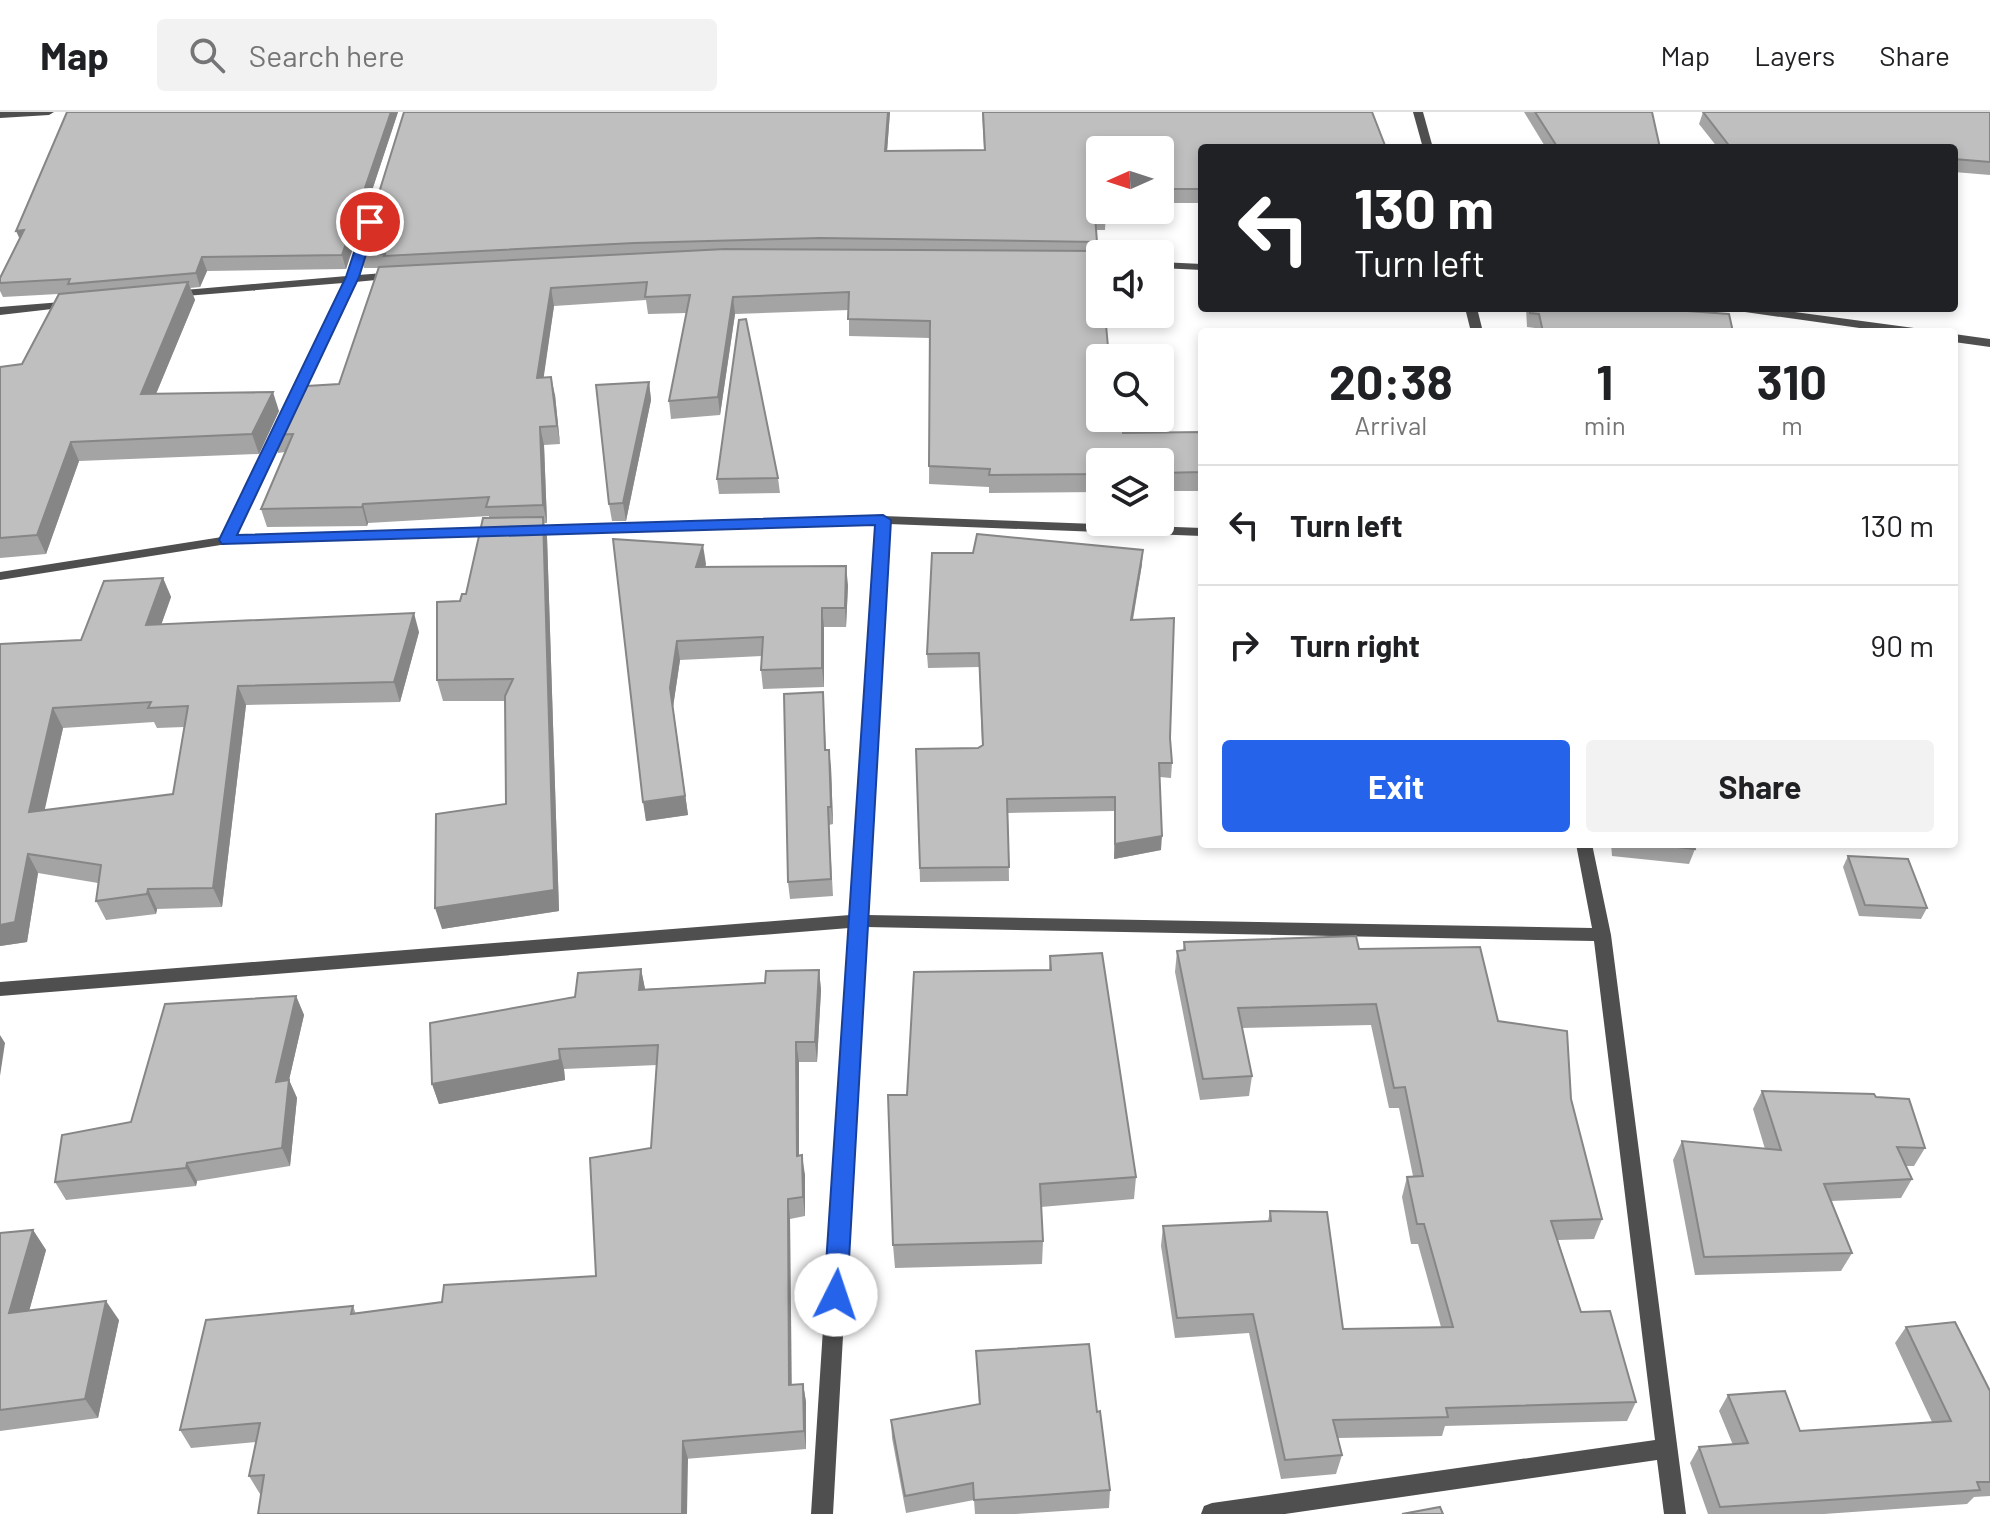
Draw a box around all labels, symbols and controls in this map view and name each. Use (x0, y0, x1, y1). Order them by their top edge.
search box (157, 19, 717, 91)
text: Map (40, 32, 109, 78)
icon: search (185, 33, 229, 77)
text: Search here (249, 37, 405, 73)
text: Map (1660, 38, 1710, 72)
text: Layers (1754, 38, 1835, 72)
text: Share (1879, 38, 1950, 72)
north arrow (1086, 136, 1174, 224)
map controls (1086, 136, 1174, 536)
text: 130 m (1354, 173, 1494, 240)
icon: left (1222, 176, 1326, 280)
pin (336, 188, 404, 256)
icon: arrive (348, 200, 392, 244)
button: sound (1086, 240, 1174, 328)
text: Turn left (1354, 241, 1485, 284)
button: search (1086, 344, 1174, 432)
text: 20:38 (1329, 352, 1453, 410)
text: 1 (1596, 352, 1613, 410)
text: 310 (1757, 352, 1827, 410)
text: Arrival (1354, 409, 1427, 440)
text: min (1584, 409, 1626, 440)
text: m (1781, 409, 1803, 440)
button: layers (1086, 448, 1174, 536)
icon: left (1222, 503, 1266, 547)
text: Turn left (1290, 507, 1403, 543)
text: 130 m (1860, 507, 1934, 543)
icon: right (1222, 623, 1266, 667)
text: Turn right (1290, 627, 1420, 663)
text: 90 m (1871, 627, 1934, 663)
button: Exit (1222, 740, 1570, 832)
button: Share (1586, 740, 1934, 832)
position arrow (794, 1253, 878, 1337)

